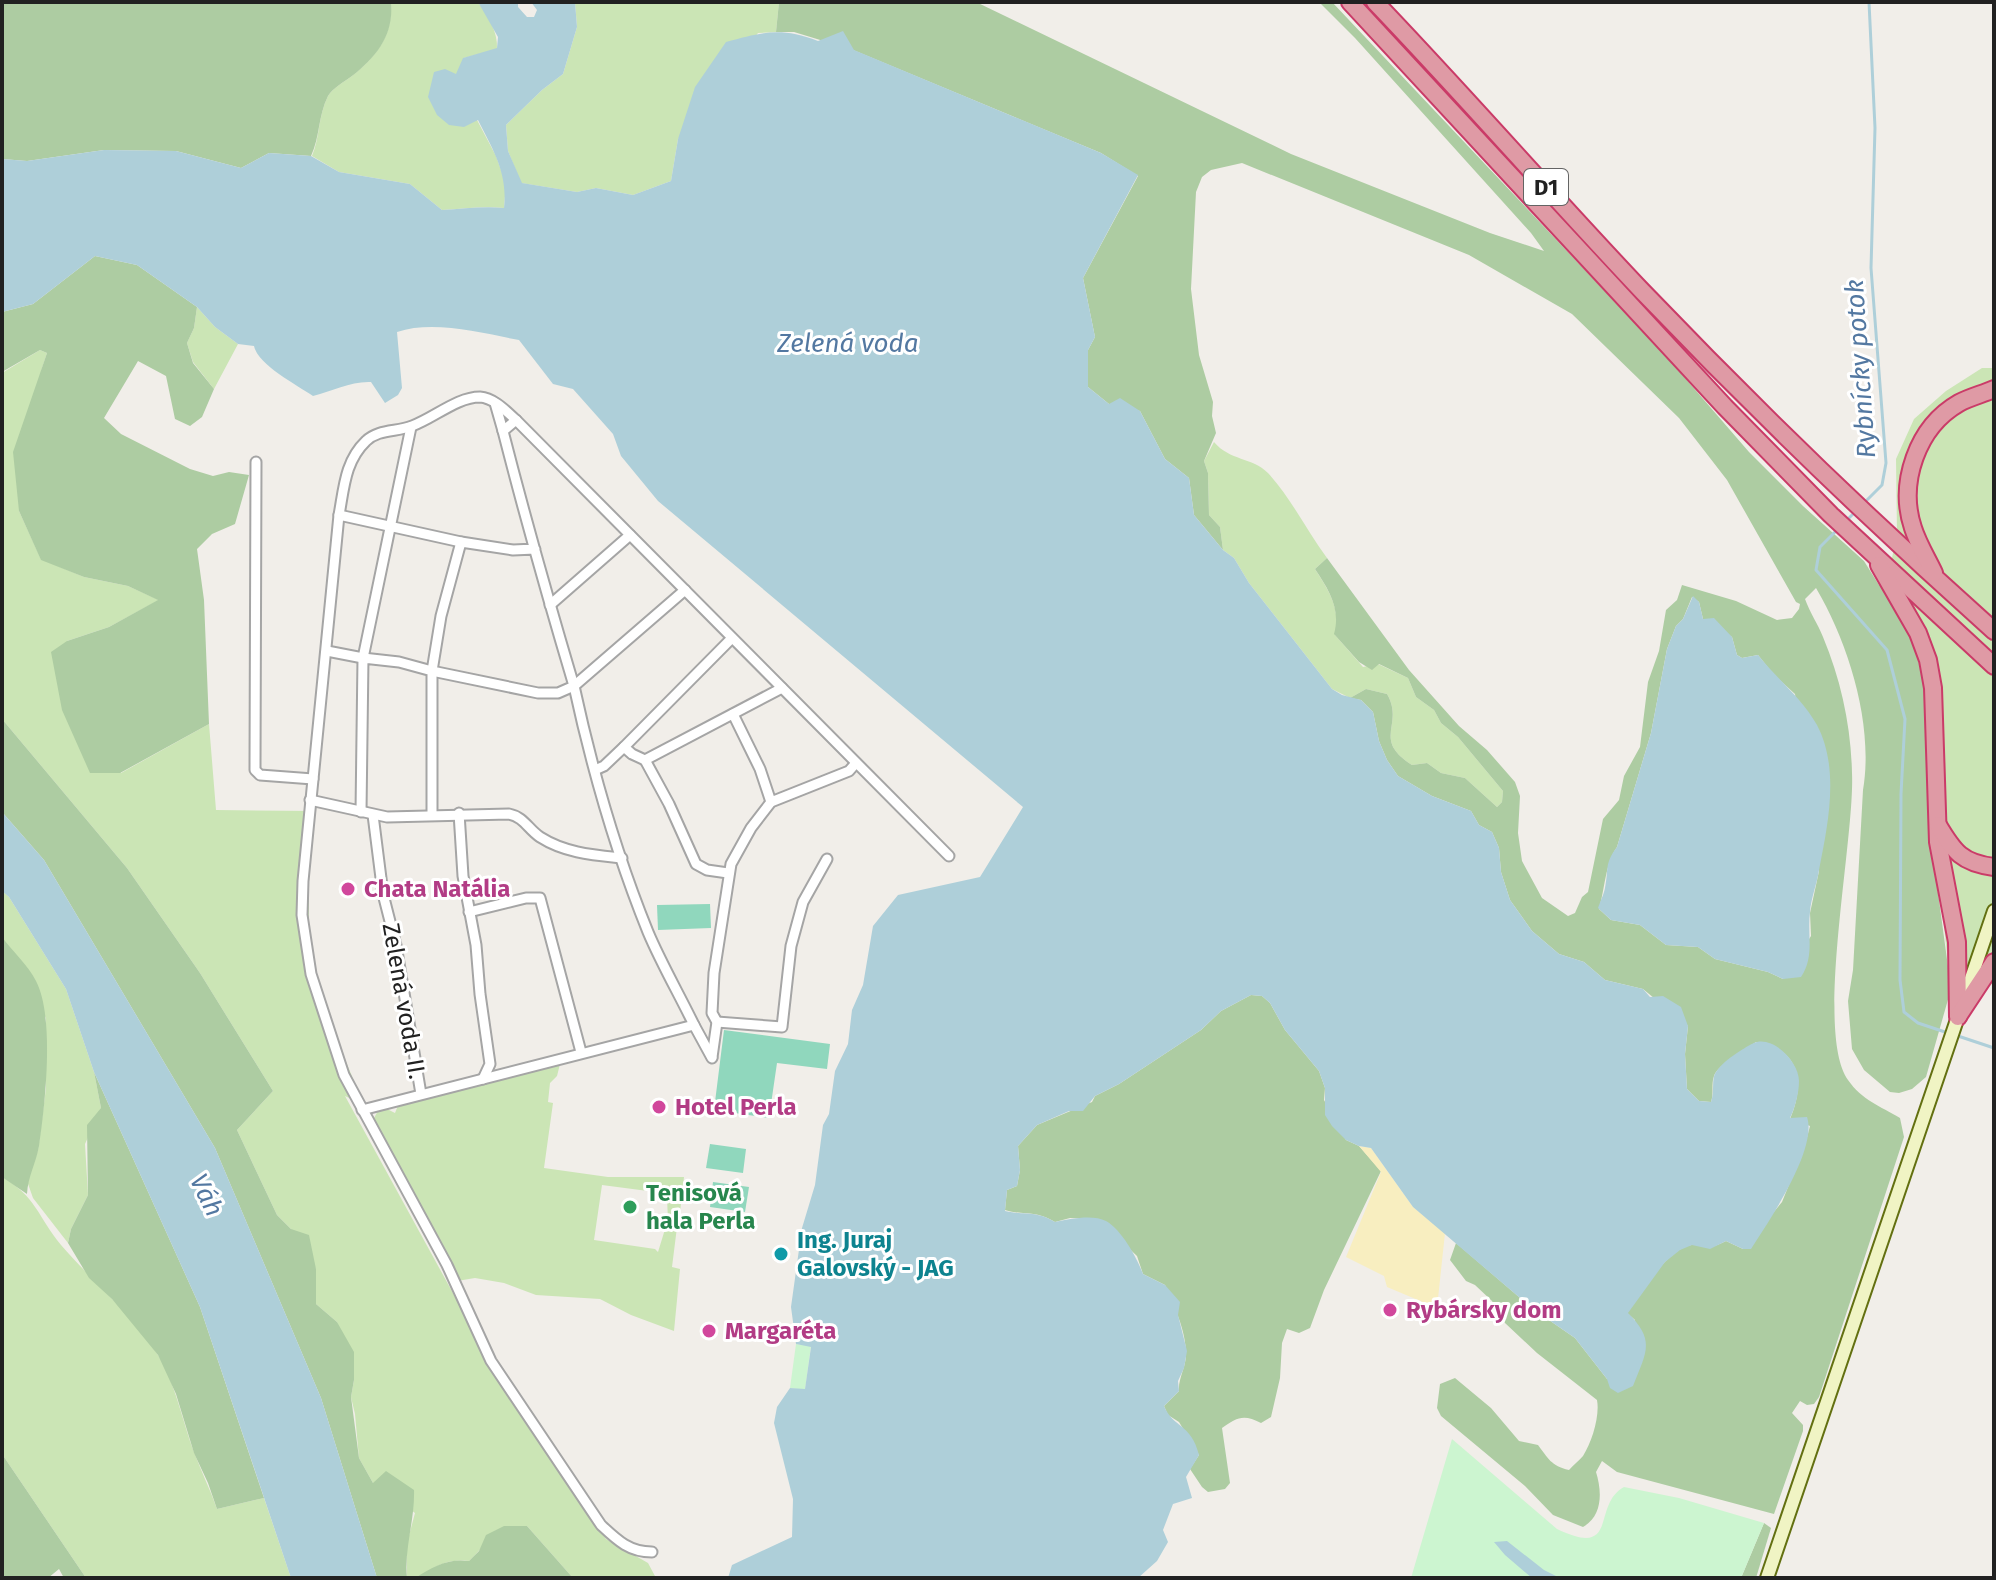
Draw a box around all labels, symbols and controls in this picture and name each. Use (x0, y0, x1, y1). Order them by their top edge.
road number: D1 (1524, 169, 1568, 205)
water label: Rybnícky potok (1839, 278, 1882, 460)
water label: Zelená voda (776, 328, 919, 359)
place label: Chata Natália (364, 875, 510, 903)
marker: Chata Natália (339, 880, 357, 898)
street label: Zelená voda II. (376, 921, 432, 1081)
place label: Hotel Perla (675, 1093, 797, 1121)
marker: Hotel Perla (650, 1098, 668, 1116)
water label: Váh (183, 1169, 230, 1222)
place label: Tenisová hala Perla (646, 1179, 755, 1235)
marker: Tenisová hala Perla (621, 1198, 639, 1216)
place label: Ing. Juraj Galovský - JAG (797, 1226, 954, 1282)
marker: Ing. Juraj Galovský - JAG (772, 1245, 790, 1263)
place label: Rybársky dom (1406, 1296, 1561, 1324)
marker: Rybársky dom (1381, 1301, 1399, 1319)
place label: Margaréta (725, 1317, 836, 1345)
marker: Margaréta (700, 1322, 718, 1340)

